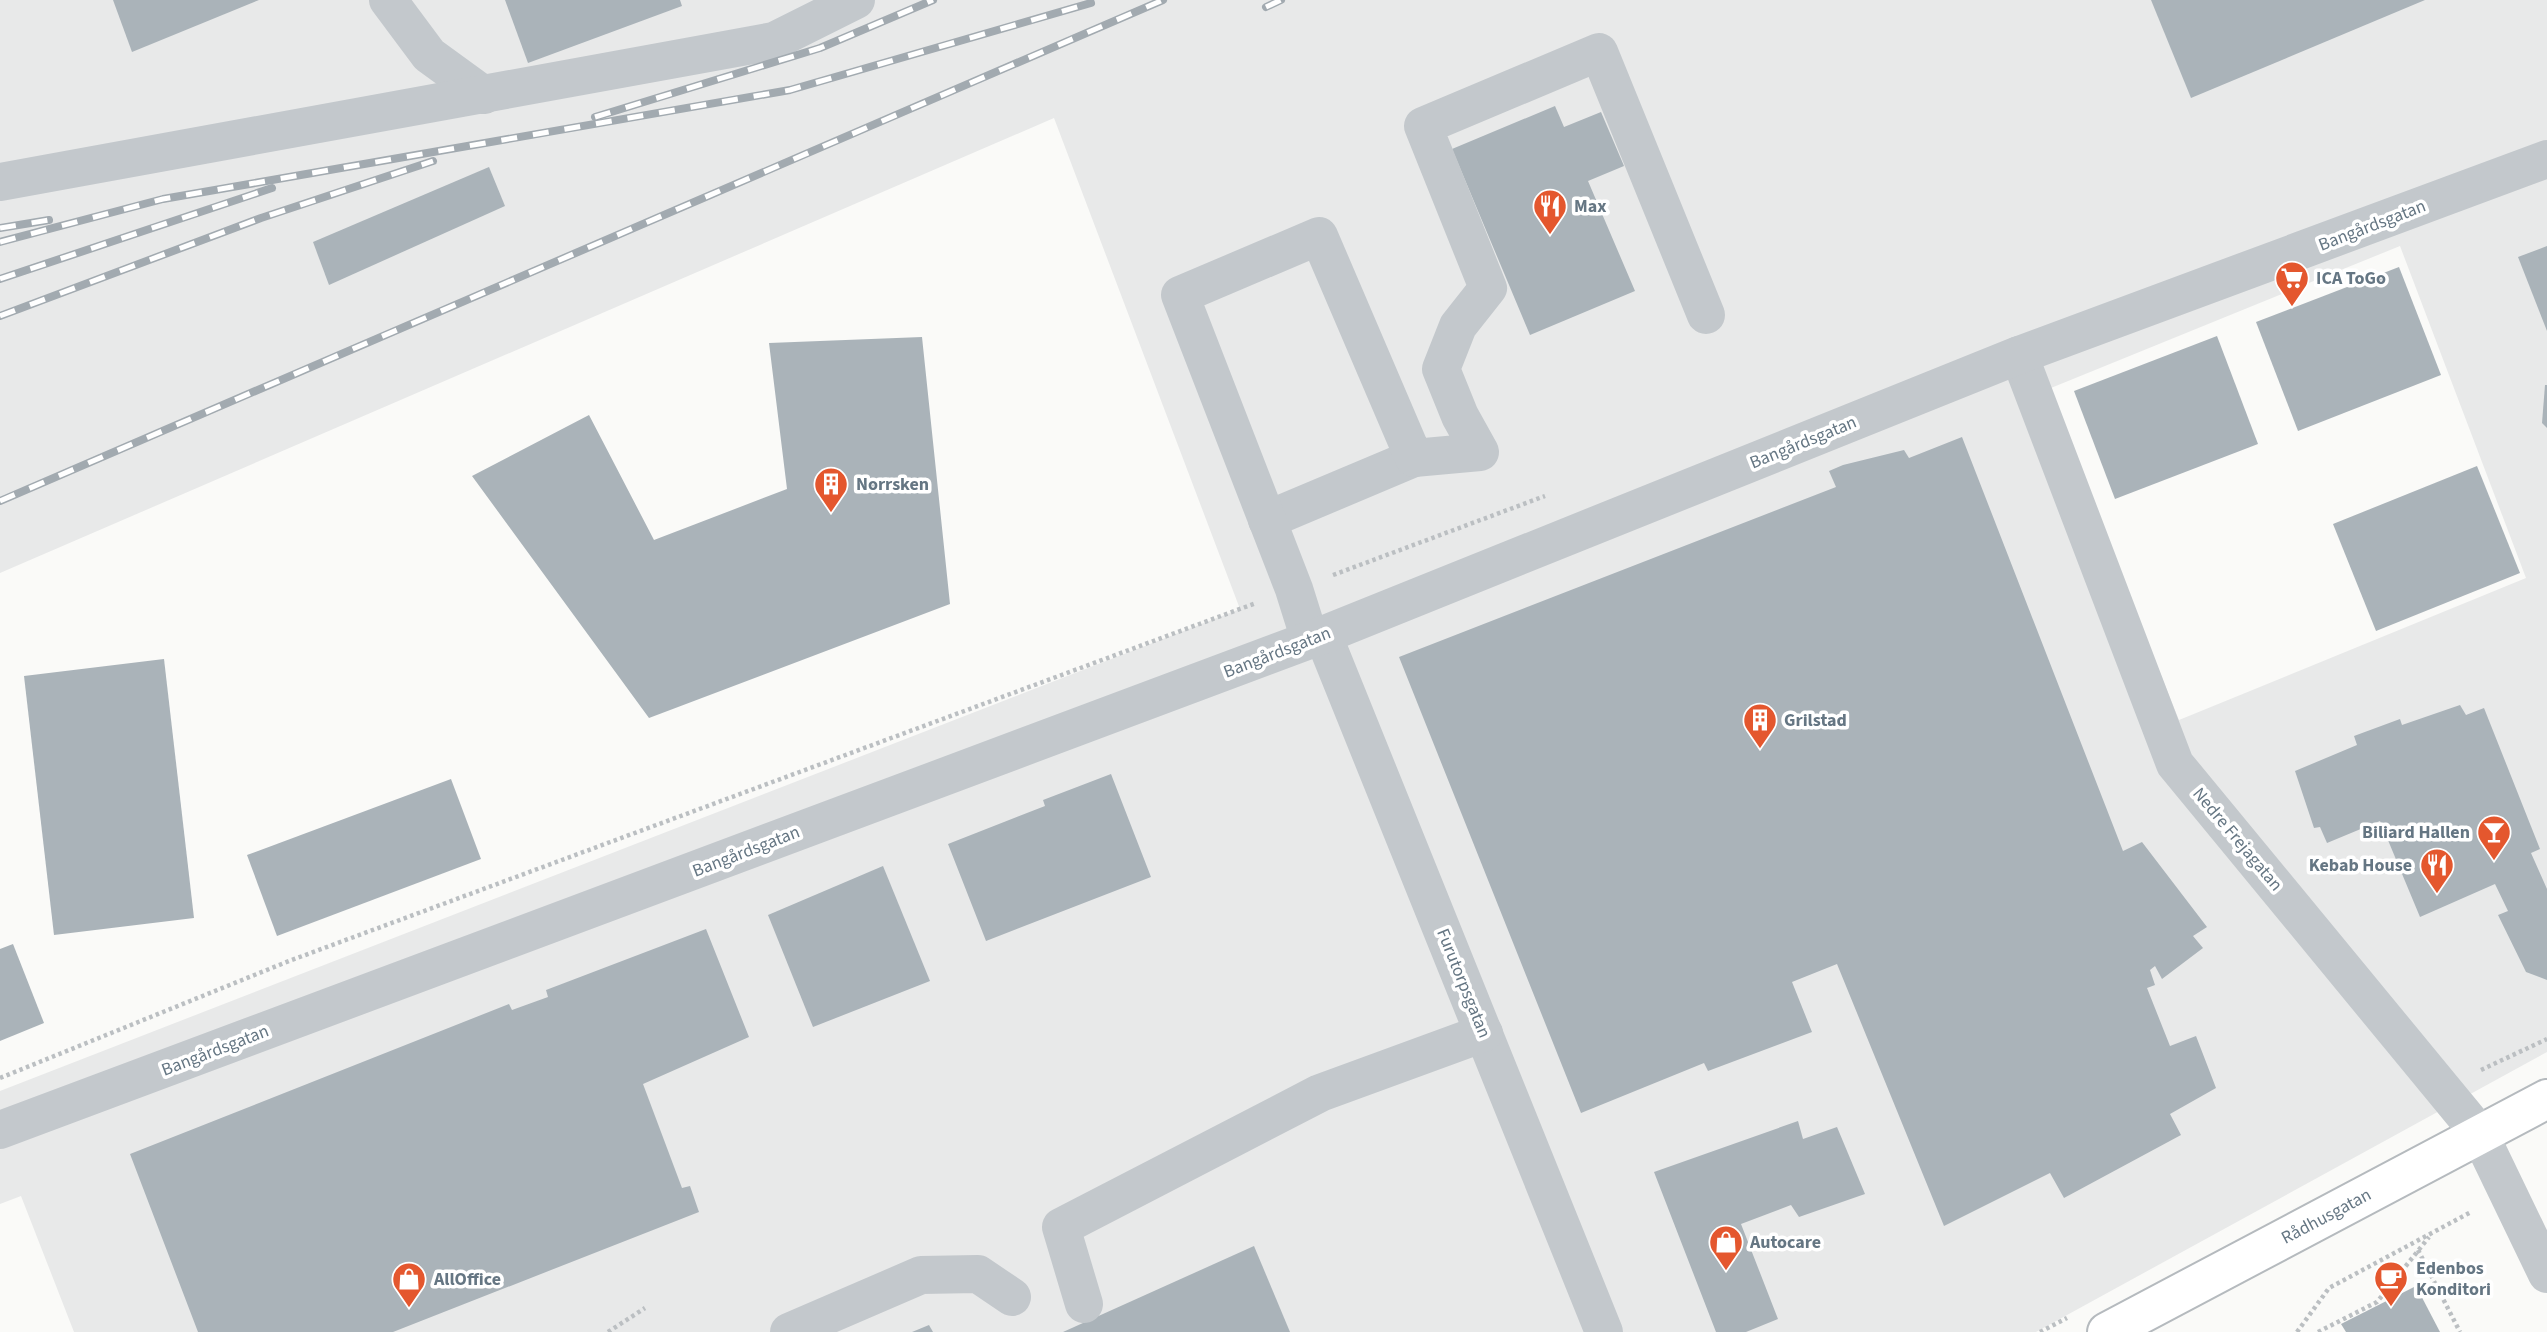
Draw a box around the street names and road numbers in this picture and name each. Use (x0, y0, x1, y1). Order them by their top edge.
street label: Bangårdsgatan (2315, 194, 2429, 257)
street label: Bangårdsgatan (1746, 410, 1860, 475)
street label: Bangårdsgatan (1220, 621, 1334, 684)
street label: Nedre Frejagatan (2187, 782, 2288, 897)
street label: Bangårdsgatan (689, 820, 803, 883)
street label: Furutorpsgatan (1430, 925, 1497, 1042)
street label: Bangårdsgatan (158, 1019, 272, 1082)
street label: Rådhusgatan (2277, 1182, 2376, 1251)

